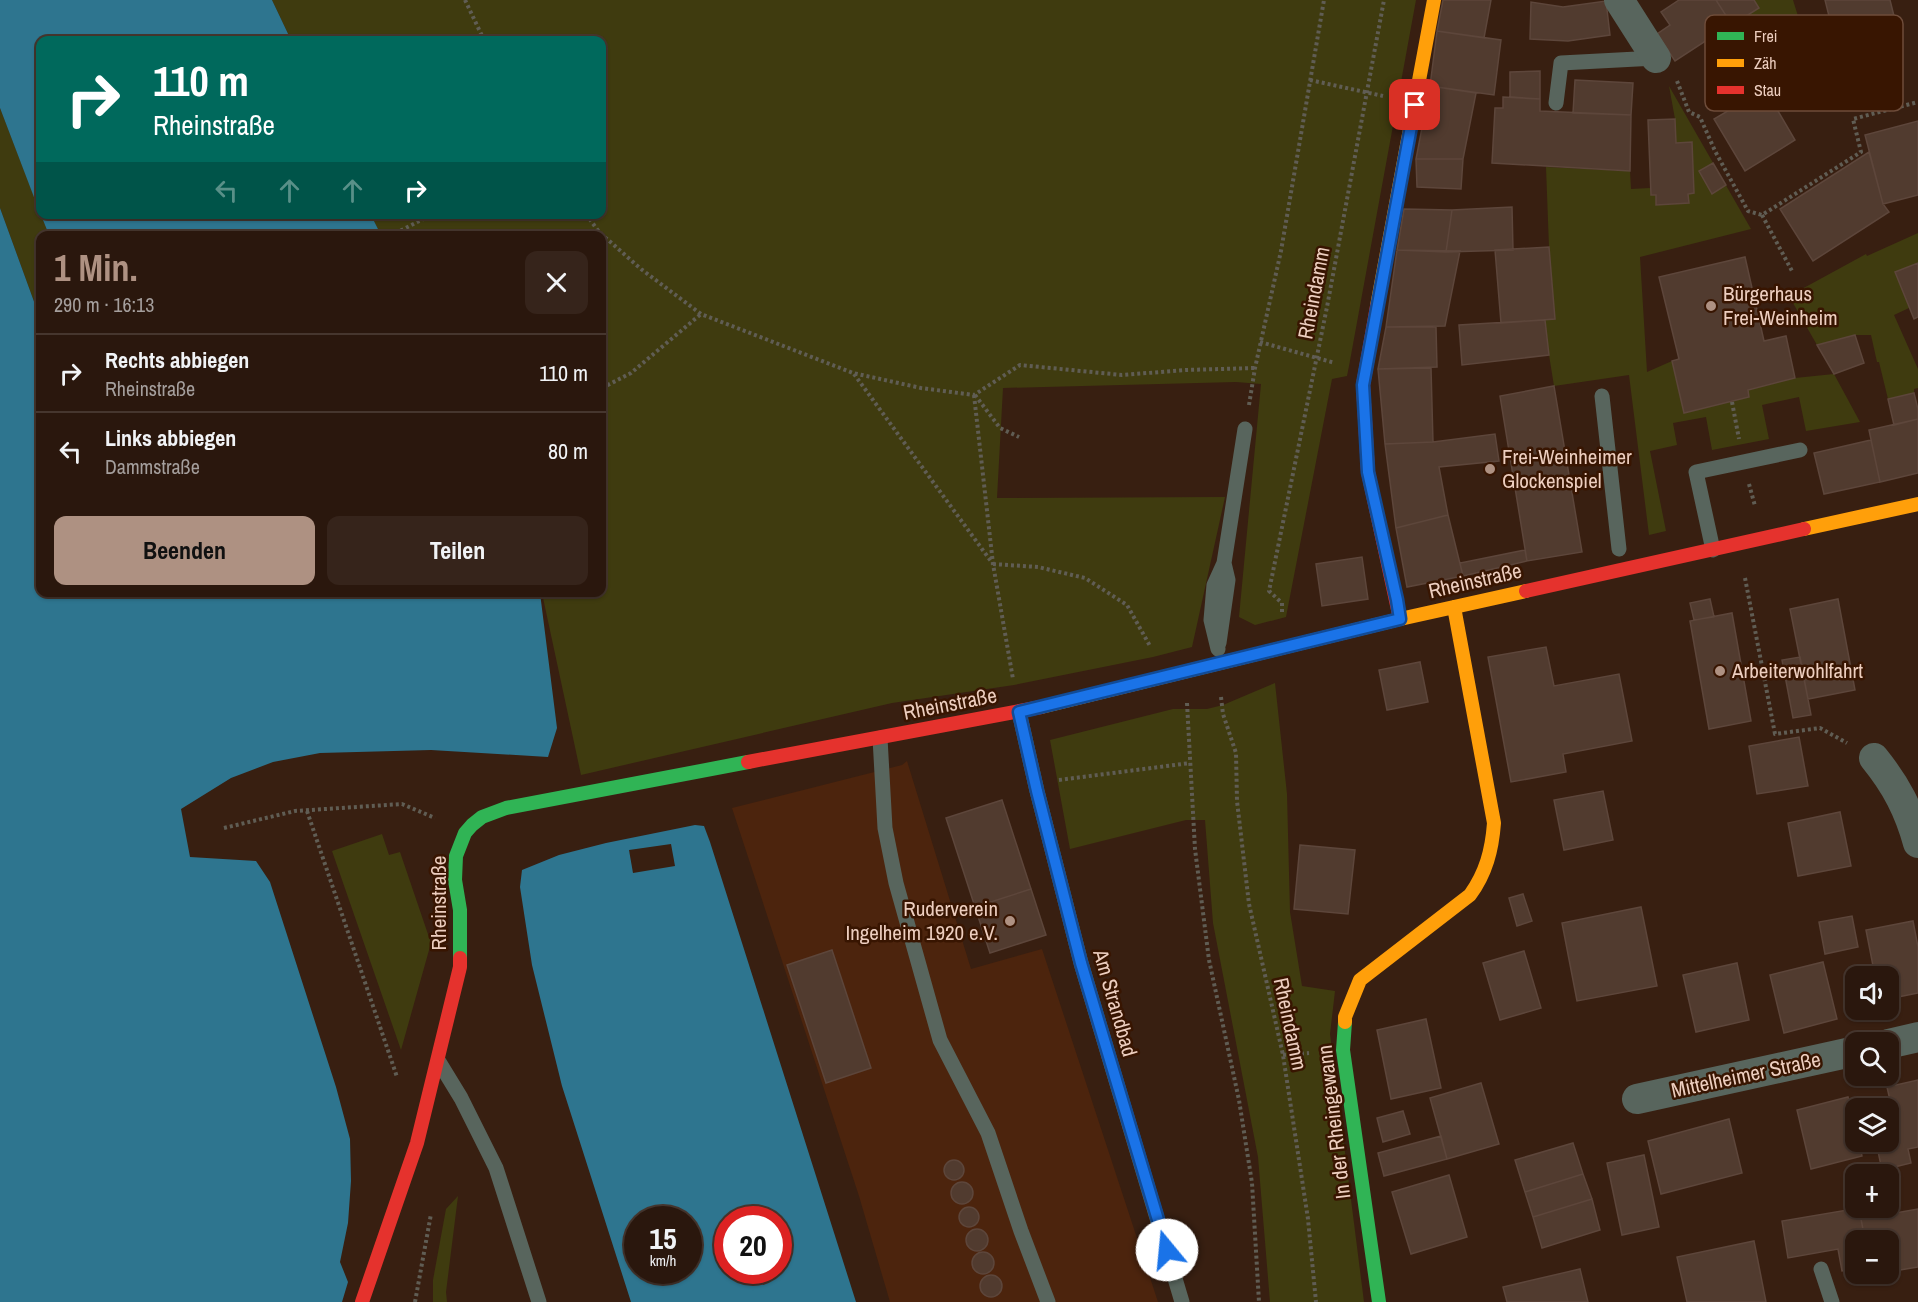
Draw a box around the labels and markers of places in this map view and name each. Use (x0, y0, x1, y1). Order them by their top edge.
pin (1389, 79, 1440, 130)
place label: Bürgerhaus Frei-Weinheim (1723, 279, 1838, 332)
marker: Bürgerhaus Frei-Weinheim (1704, 299, 1718, 313)
place label: Frei-Weinheimer Glockenspiel (1502, 442, 1632, 495)
marker: Frei-Weinheimer Glockenspiel (1483, 462, 1497, 476)
place label: Arbeiterwohlfahrt (1731, 656, 1863, 685)
marker: Arbeiterwohlfahrt (1713, 664, 1727, 678)
place label: Ruderverein Ingelheim 1920 e.V. (845, 894, 998, 947)
marker: Ruderverein Ingelheim 1920 e.V. (1003, 914, 1017, 928)

